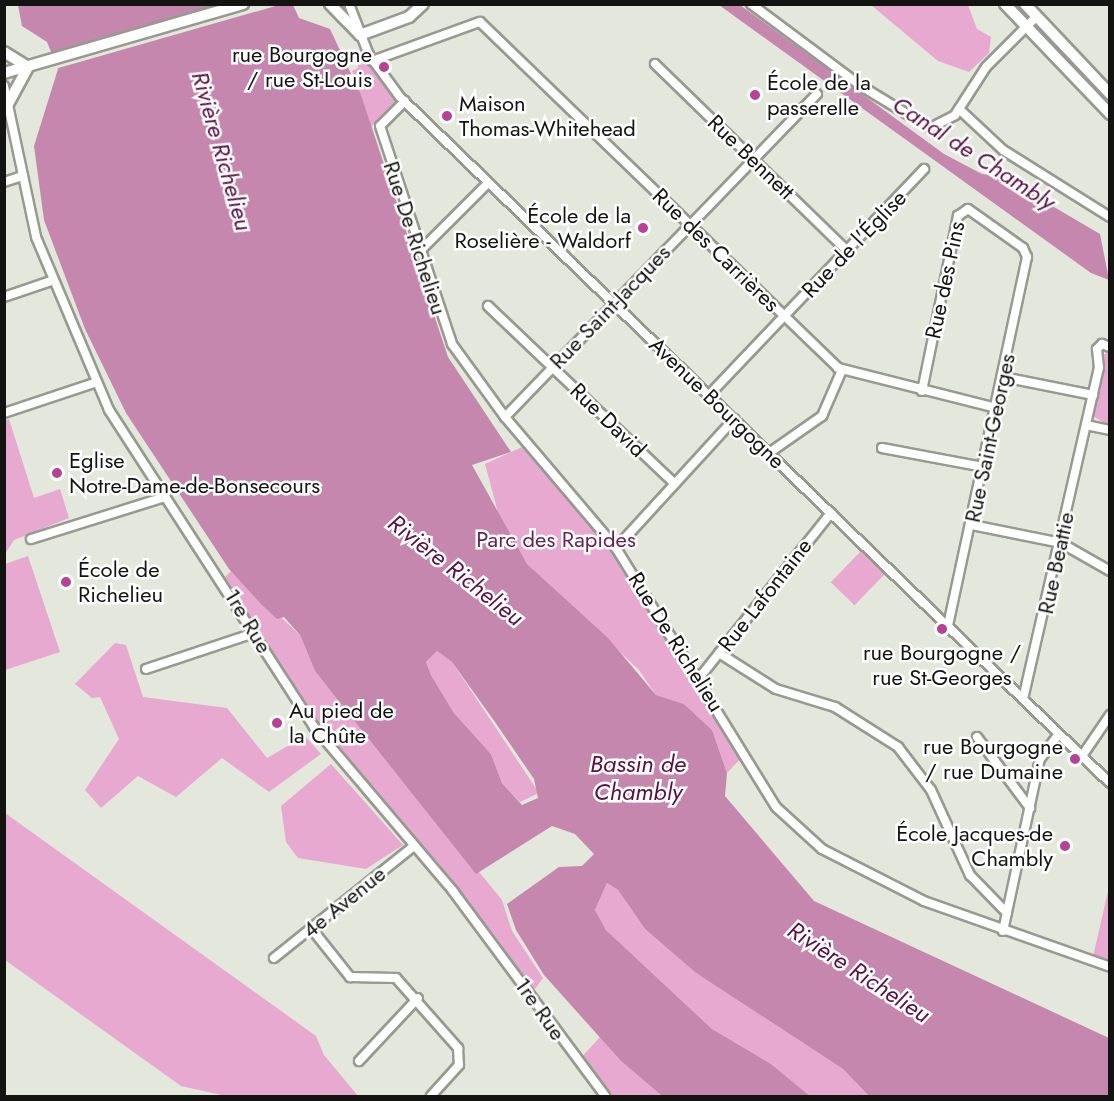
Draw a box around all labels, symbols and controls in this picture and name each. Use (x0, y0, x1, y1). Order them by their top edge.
place label: rue Bourgogne / rue St-Louis (232, 41, 372, 92)
marker: rue Bourgogne / rue St-Louis (377, 60, 391, 74)
water label: Rivière Richelieu (186, 68, 258, 234)
place label: École de la passerelle (767, 69, 871, 120)
marker: École de la passerelle (748, 88, 762, 102)
place label: Maison Thomas-Whitehead (459, 90, 636, 142)
water label: Canal de Chambly (887, 90, 1061, 216)
marker: Maison Thomas-Whitehead (440, 109, 454, 123)
street label: Rue Bennett (702, 109, 800, 205)
street label: Rue De Richelieu (378, 158, 452, 318)
street label: Rue des Carrières (647, 183, 785, 317)
street label: Rue de l'Église (796, 185, 912, 303)
place label: École de la Roselière - Waldorf (454, 202, 631, 254)
street label: Rue des Pins (920, 219, 970, 341)
marker: École de la Roselière - Waldorf (636, 221, 650, 235)
street label: Rue Saint-Jacques (544, 239, 676, 375)
street label: Avenue Bourgogne (644, 332, 790, 474)
street label: Rue Saint-Georges (959, 351, 1021, 525)
street label: Rue David (565, 377, 651, 463)
place label: Eglise Notre-Dame-de-Bonsecours (69, 447, 320, 499)
marker: Eglise Notre-Dame-de-Bonsecours (50, 466, 64, 480)
water label: Rivière Richelieu (382, 508, 530, 632)
street label: Rue Beattie (1032, 510, 1080, 616)
park label: Parc des Rapides (476, 527, 636, 553)
street label: Rue Lafontaine (713, 533, 817, 657)
place label: École de Richelieu (78, 556, 163, 608)
street label: Rue De Richelieu (622, 567, 730, 717)
marker: École de Richelieu (59, 575, 73, 589)
street label: 1re Rue (219, 584, 277, 658)
marker: rue Bourgogne / rue St-Georges (935, 622, 949, 636)
place label: rue Bourgogne / rue St-Georges (863, 639, 1021, 690)
place label: Au pied de la Chûte (289, 697, 394, 748)
marker: Au pied de la Chûte (270, 716, 284, 730)
place label: rue Bourgogne / rue Dumaine (923, 733, 1063, 784)
water label: Bassin de Chambly (590, 750, 686, 806)
marker: rue Bourgogne / rue Dumaine (1068, 752, 1082, 766)
place label: École Jacques-de Chambly (896, 820, 1053, 872)
marker: École Jacques-de Chambly (1058, 839, 1072, 853)
street label: 4e Avenue (297, 861, 391, 943)
water label: Rivière Richelieu (782, 915, 936, 1029)
street label: 1re Rue (509, 973, 571, 1045)

